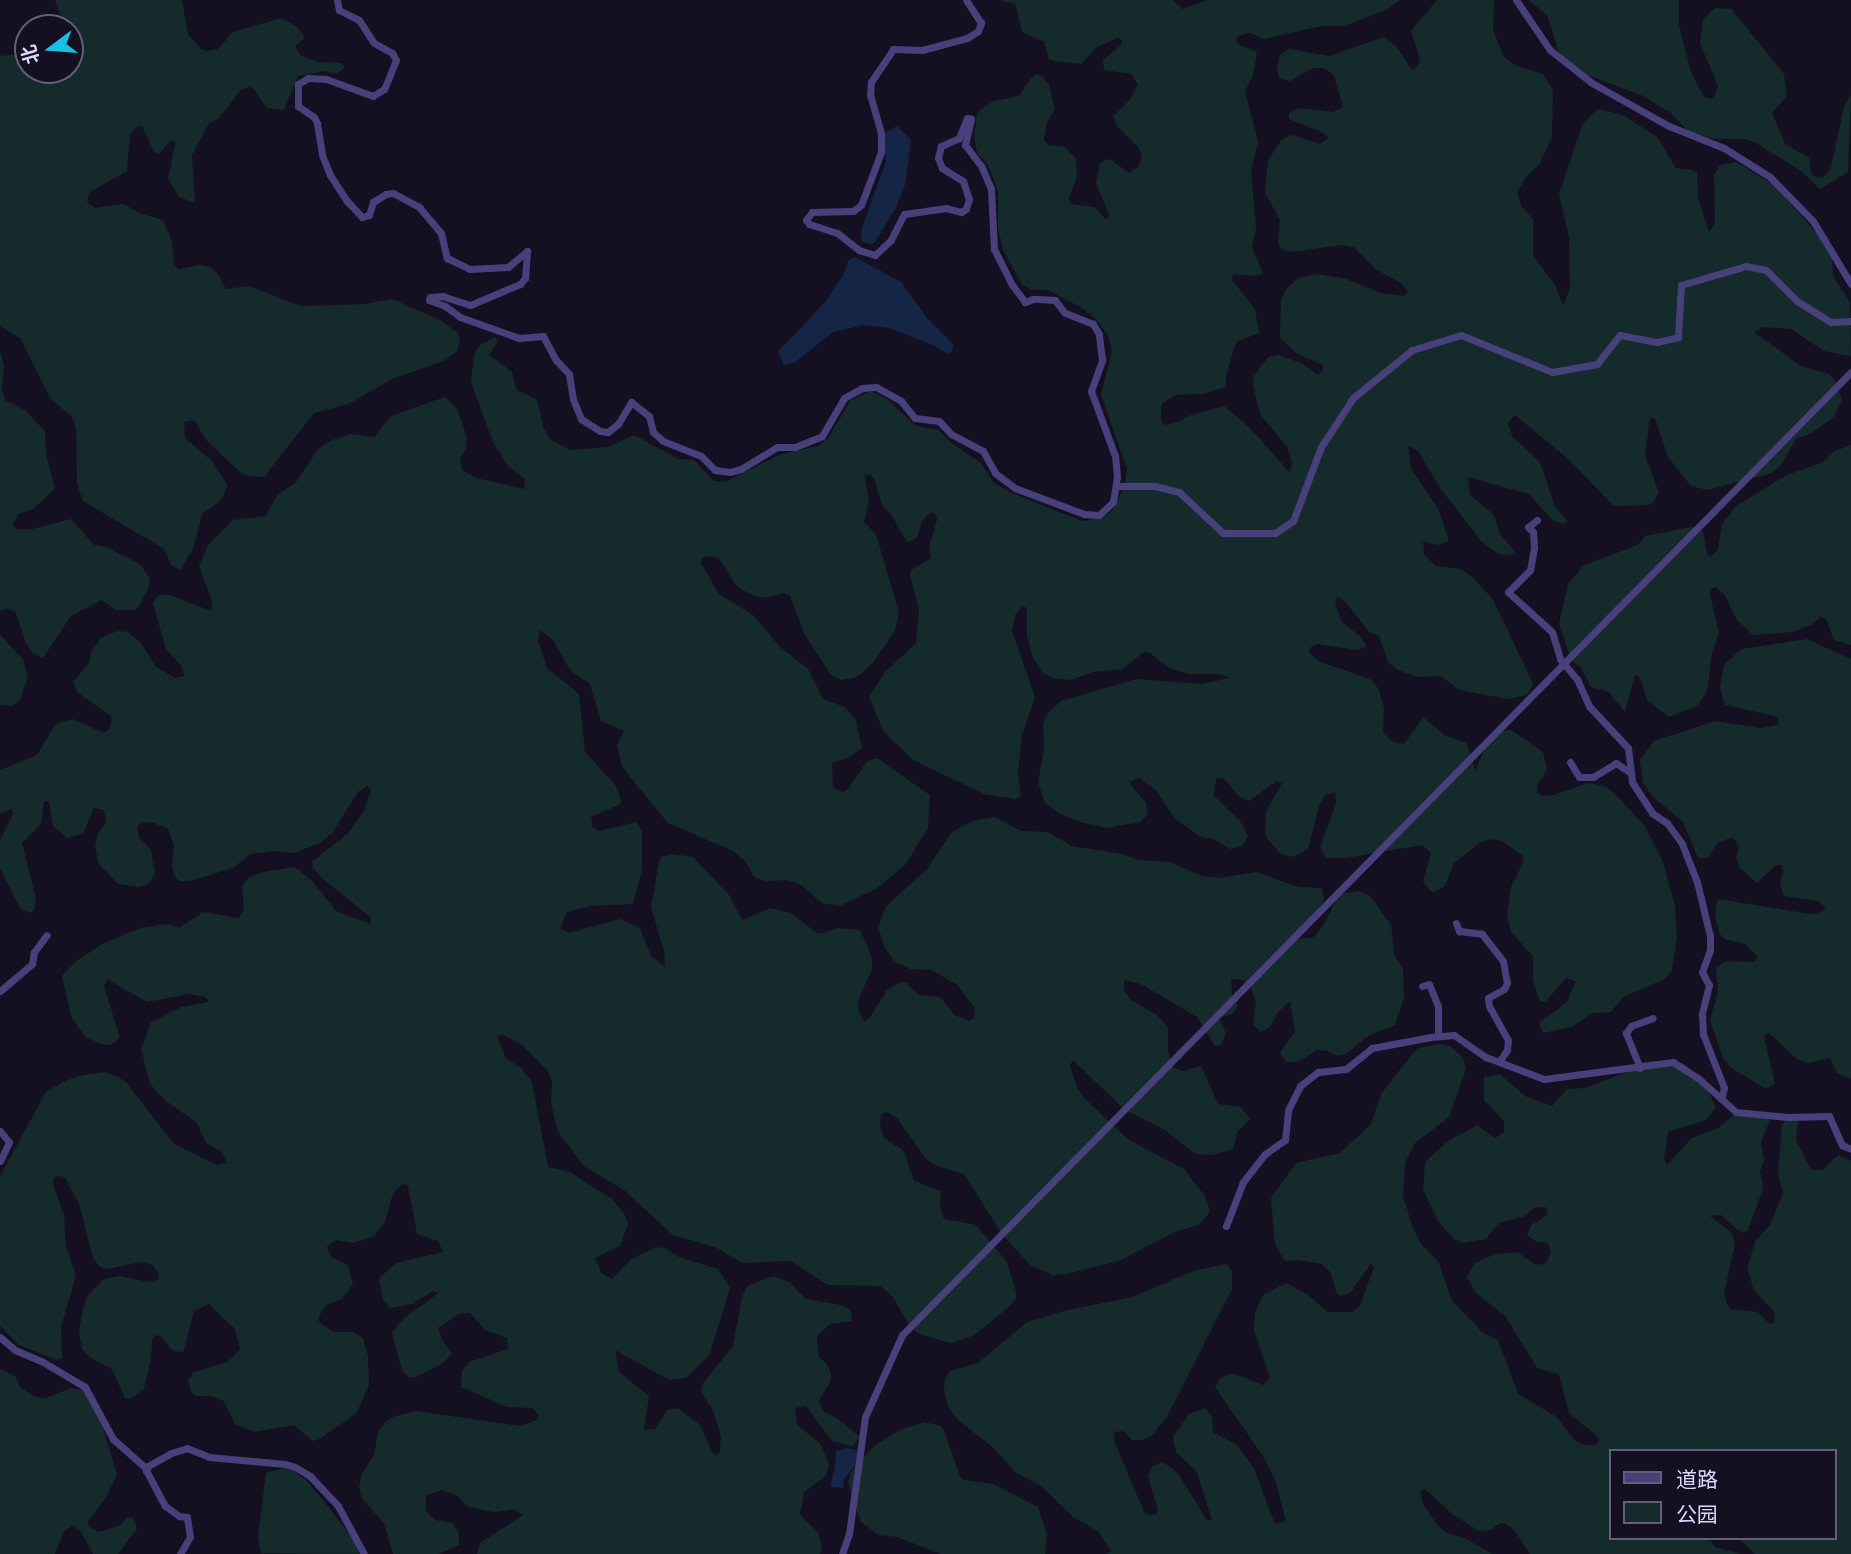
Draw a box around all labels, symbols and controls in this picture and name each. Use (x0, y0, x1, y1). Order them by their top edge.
north arrow (14, 14, 84, 84)
text: 北 (17, 42, 44, 67)
legend (1610, 1449, 1837, 1540)
text: 道路 (1676, 1467, 1718, 1492)
text: 公园 (1676, 1502, 1718, 1527)

